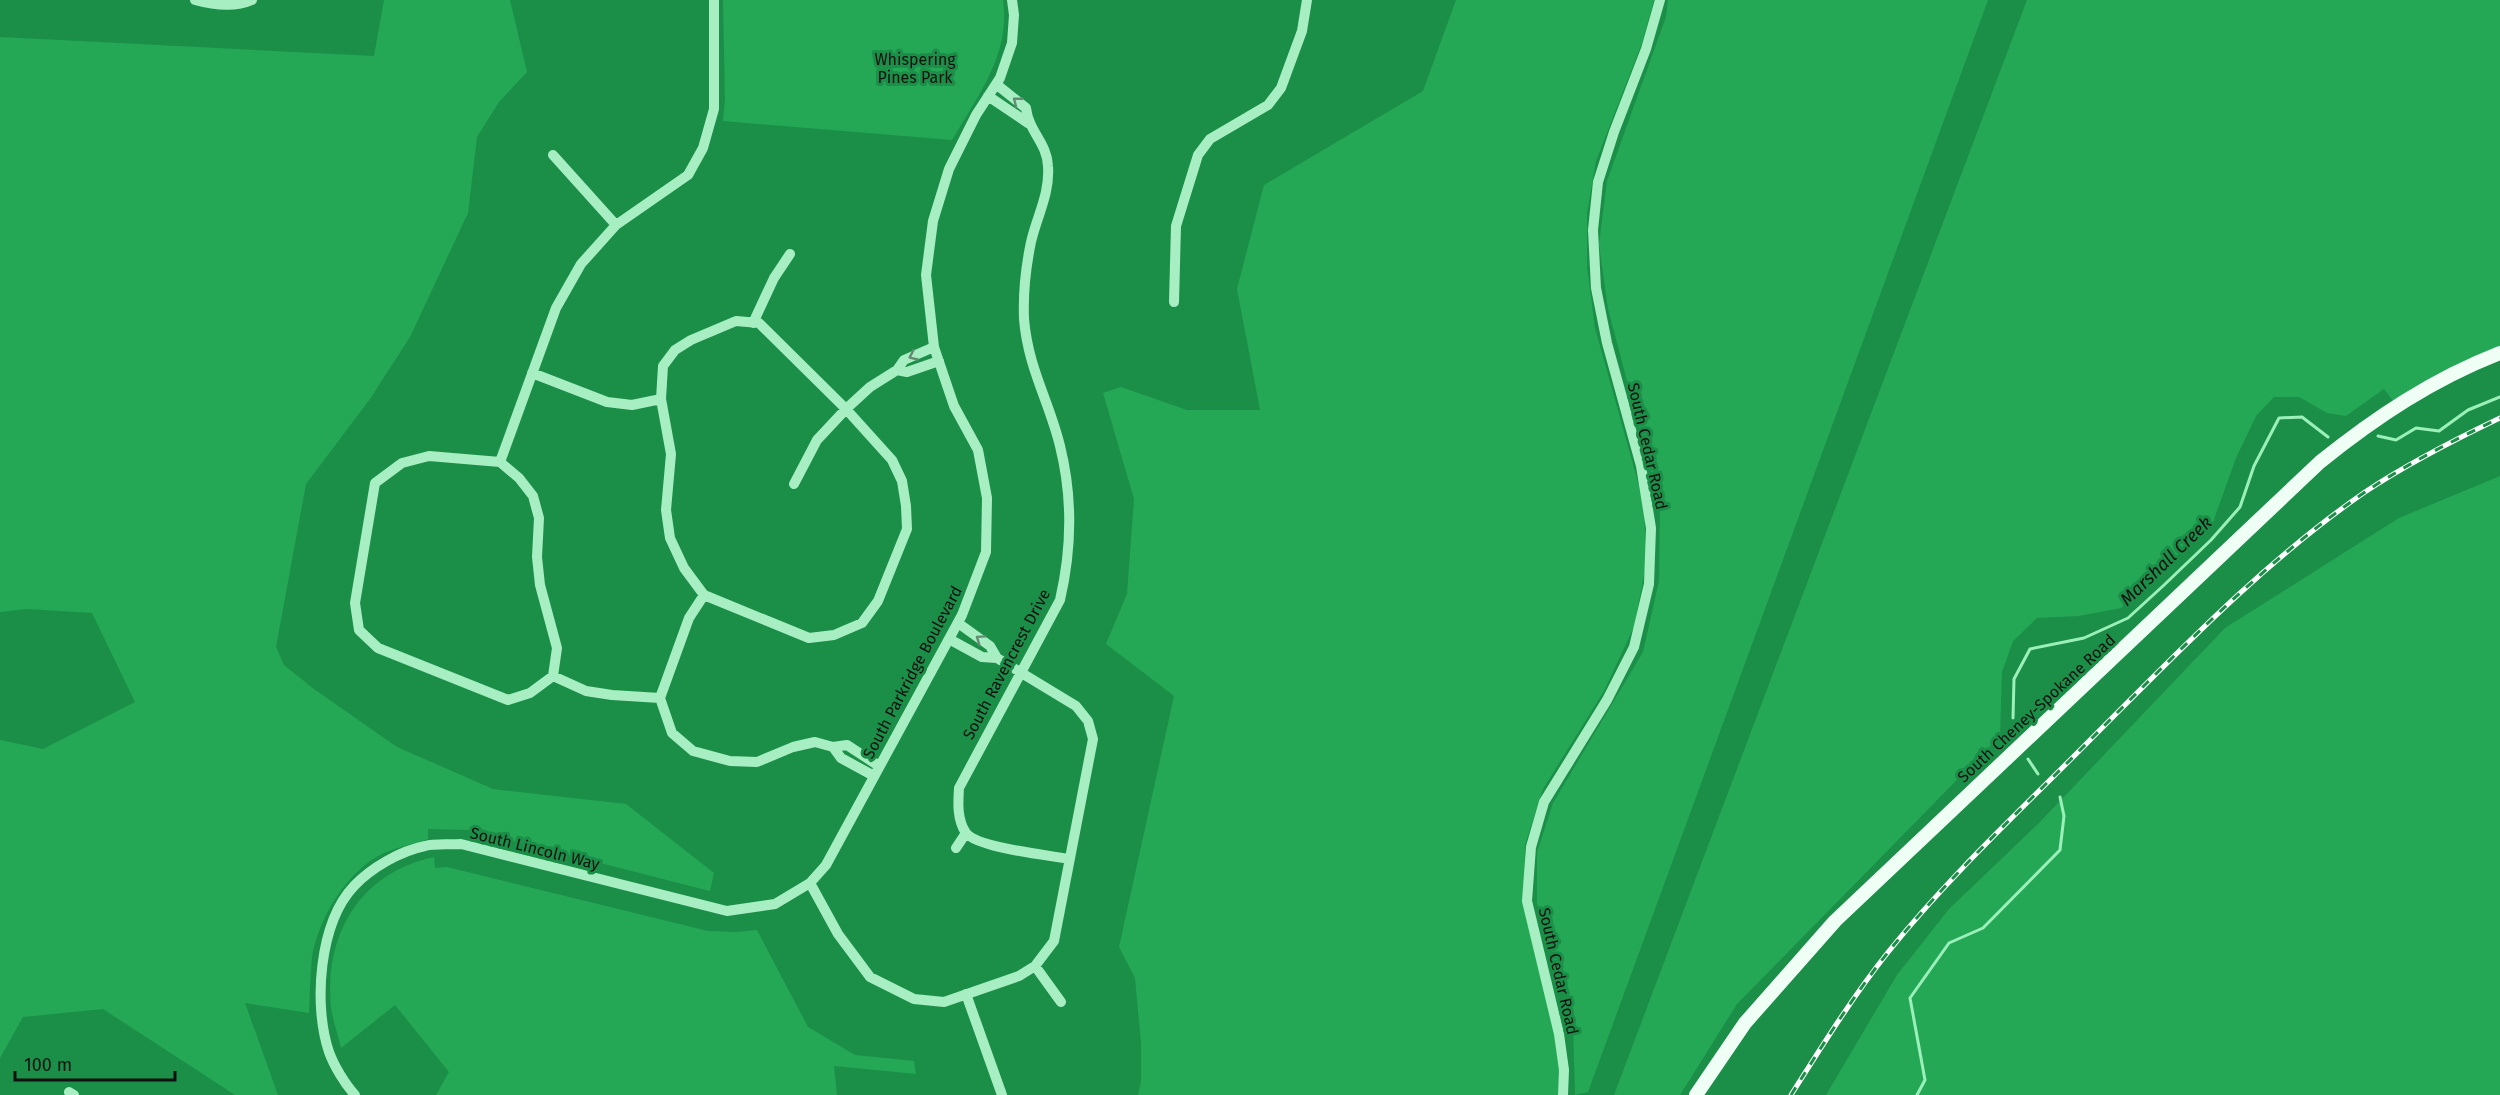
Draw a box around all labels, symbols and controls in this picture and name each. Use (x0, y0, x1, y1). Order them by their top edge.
park label: Whispering Pines Park (874, 50, 956, 87)
one-way arrow (1013, 97, 1024, 108)
one-way arrow (909, 349, 920, 361)
street label: South Cedar Road (1624, 381, 1671, 511)
water label: Marshall Creek (2116, 512, 2217, 610)
street label: South Parkridge Boulevard (859, 583, 966, 762)
street label: South Ravencrest Drive (959, 586, 1054, 743)
street label: South Cheney-Spokane Road (1954, 630, 2119, 786)
one-way arrow (975, 635, 986, 646)
street label: South Lincoln Way (468, 823, 602, 874)
street label: South Cedar Road (1535, 906, 1582, 1036)
scale bar (15, 1044, 176, 1082)
text: 100 m (24, 1054, 72, 1076)

